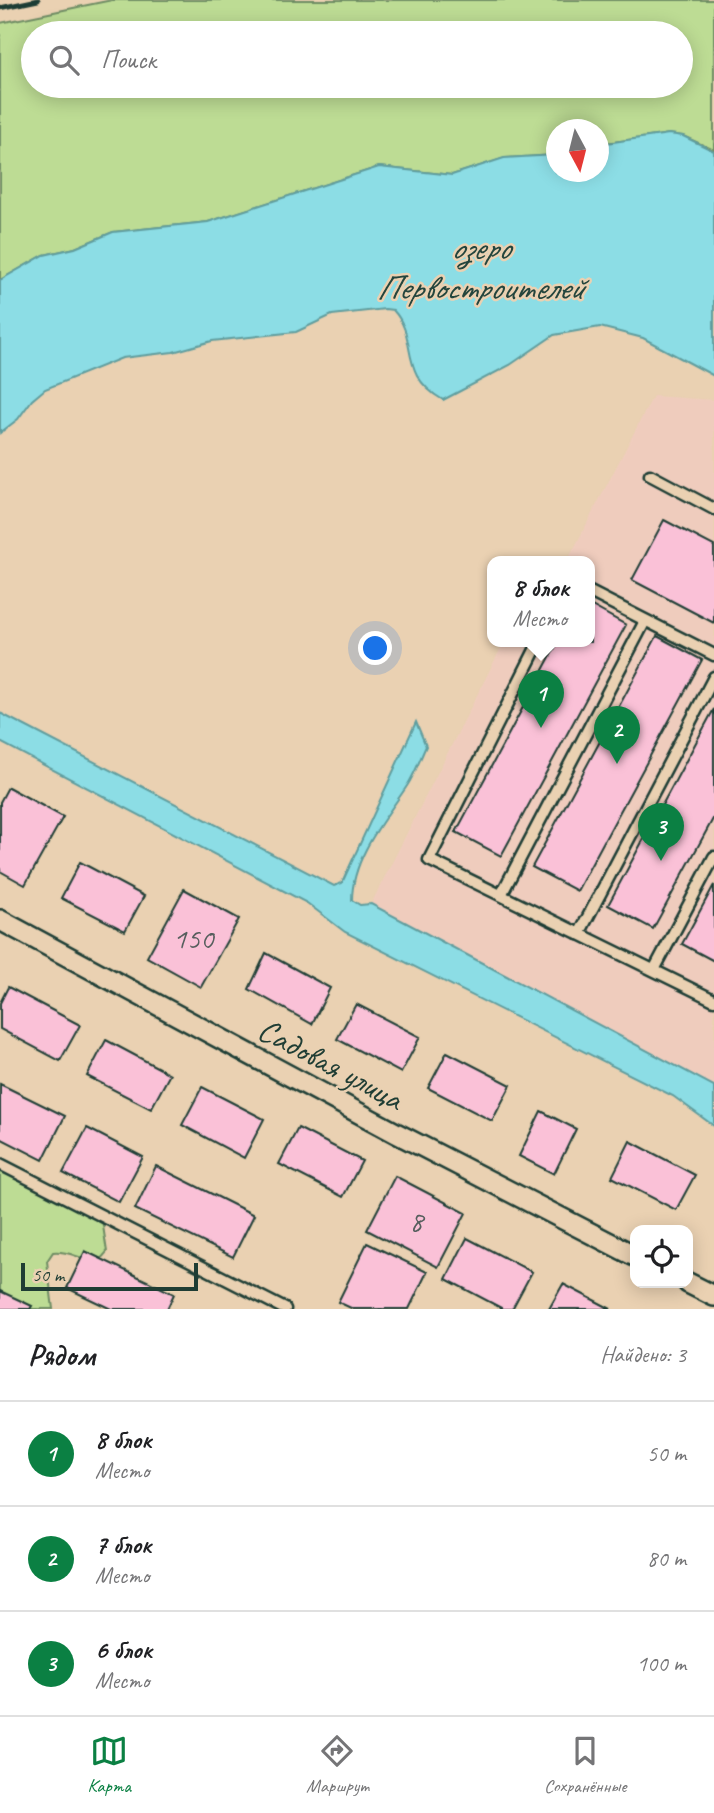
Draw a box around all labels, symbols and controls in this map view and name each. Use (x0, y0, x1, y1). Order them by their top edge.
search box (21, 21, 693, 98)
icon: search (45, 41, 83, 79)
text: Поиск (101, 43, 156, 76)
north arrow (546, 119, 609, 182)
water label: озеро Первостроителей (377, 225, 590, 310)
popup (487, 556, 595, 647)
text: 8 блок (513, 571, 569, 604)
text: Место (513, 604, 567, 633)
your location (358, 631, 392, 665)
pin: 1 (518, 670, 564, 728)
pin: 2 (594, 706, 640, 764)
pin: 3 (638, 803, 684, 861)
house number: 150 (173, 919, 216, 957)
street label: Садовая улица (251, 1008, 413, 1121)
house number: 8 (409, 1202, 425, 1240)
map controls (630, 1225, 693, 1288)
button: locate (630, 1225, 693, 1288)
scale bar (21, 1260, 198, 1292)
text: 50 m (32, 1263, 64, 1287)
text: Рядом (28, 1336, 95, 1374)
text: Найдено: 3 (600, 1340, 686, 1369)
text: 8 блок (95, 1423, 152, 1456)
text: 1 (46, 1439, 56, 1468)
text: 50 m (647, 1439, 686, 1468)
text: Место (95, 1456, 149, 1485)
text: 7 блок (95, 1528, 152, 1561)
text: 2 (46, 1544, 56, 1573)
text: 80 m (647, 1544, 686, 1573)
text: Место (95, 1561, 149, 1590)
text: 6 блок (95, 1633, 152, 1666)
text: 3 (46, 1649, 56, 1678)
text: 100 m (637, 1649, 686, 1678)
text: Место (95, 1666, 149, 1695)
tab: Карта (88, 1732, 131, 1798)
tab: Маршрут (306, 1732, 369, 1798)
tab: Сохранённые (544, 1732, 626, 1798)

